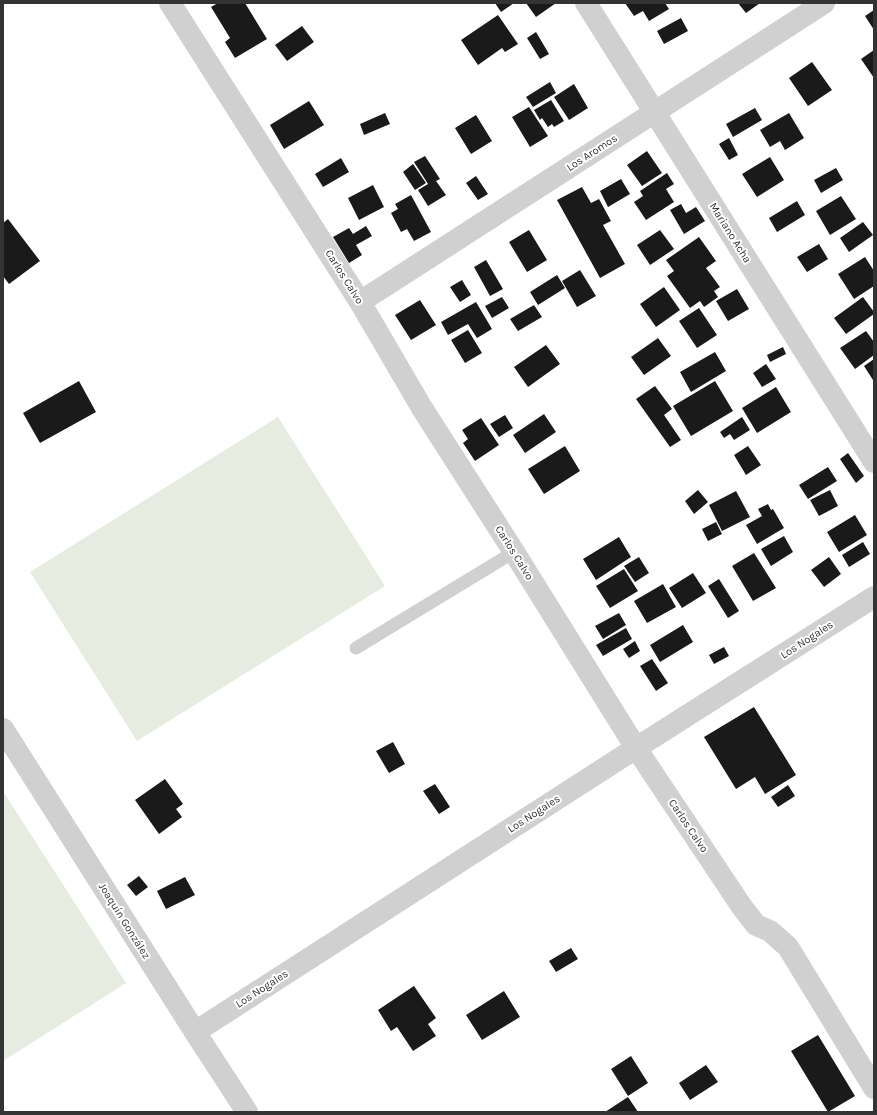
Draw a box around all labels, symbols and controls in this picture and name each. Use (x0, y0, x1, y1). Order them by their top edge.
street label: Los Aromos (564, 132, 620, 174)
street label: Mariano Acha (706, 200, 754, 266)
street label: Carlos Calvo (322, 247, 366, 307)
street label: Carlos Calvo (492, 523, 536, 583)
street label: Los Nogales (778, 618, 836, 662)
street label: Los Nogales (505, 792, 563, 836)
street label: Carlos Calvo (665, 797, 711, 855)
street label: Joaquín González (95, 881, 153, 961)
street label: Los Nogales (233, 967, 291, 1011)

